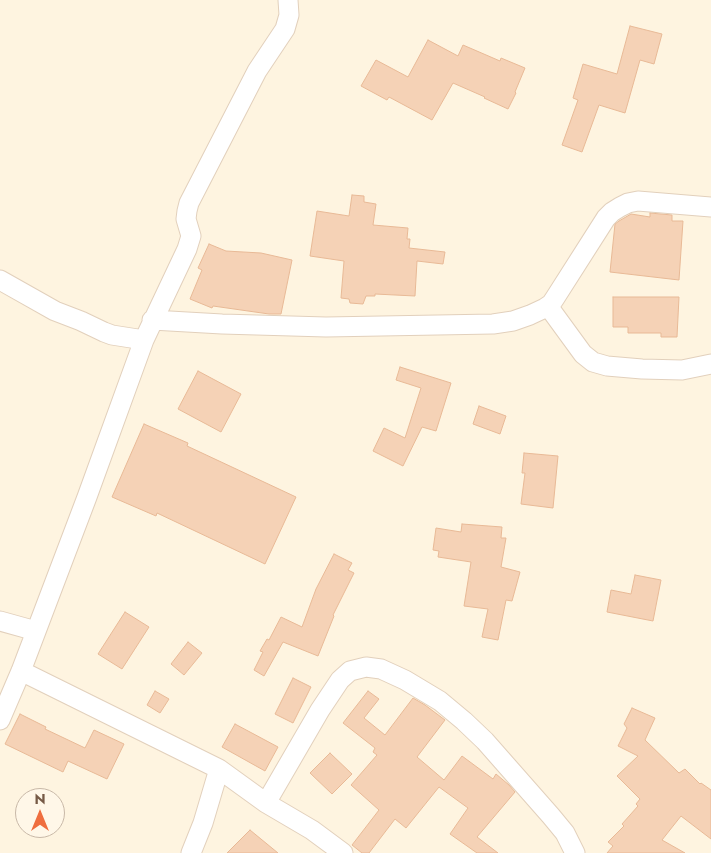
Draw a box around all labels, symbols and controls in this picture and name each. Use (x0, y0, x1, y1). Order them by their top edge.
north arrow (15, 788, 65, 838)
text: N (34, 789, 46, 809)

